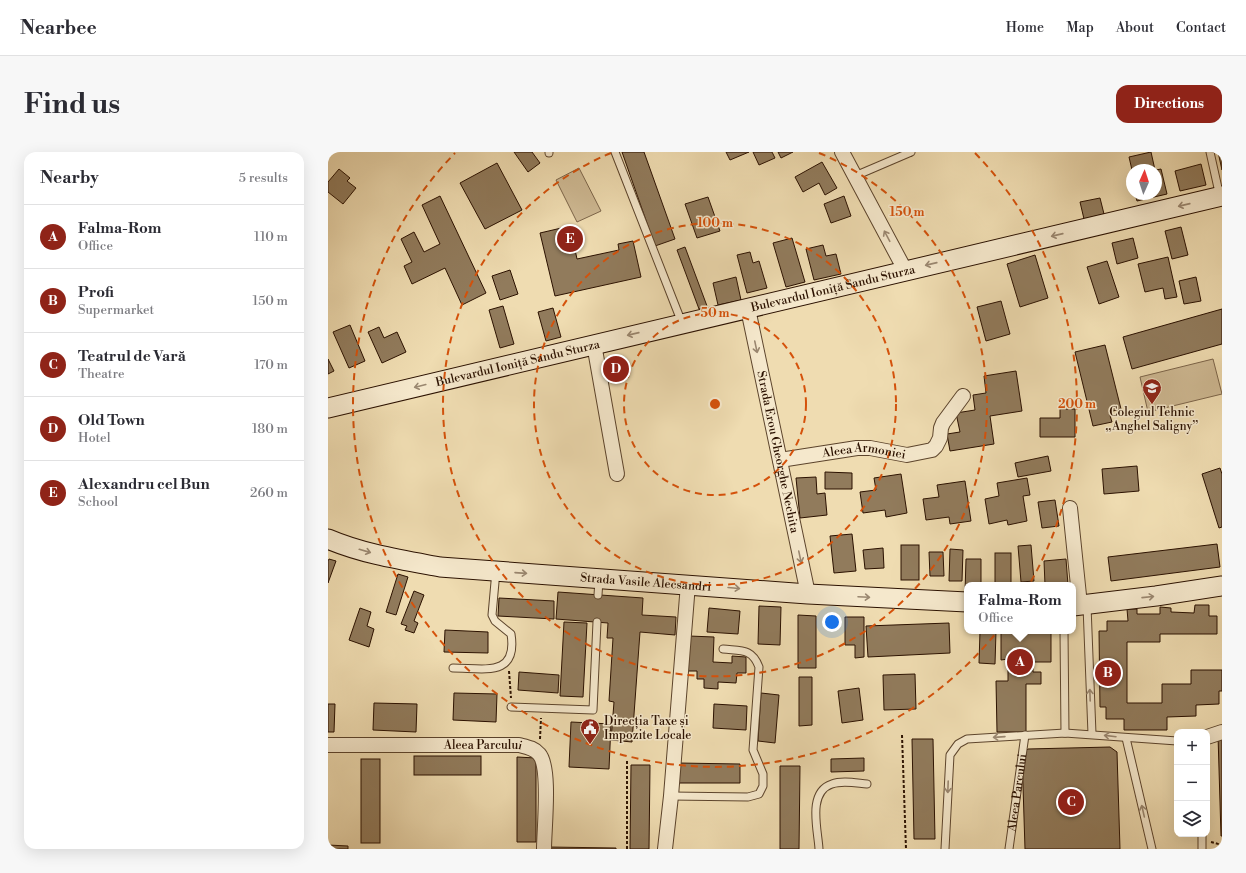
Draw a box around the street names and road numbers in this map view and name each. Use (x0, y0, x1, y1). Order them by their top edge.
street label: Bulevardul Ioniță Sandu Sturza (749, 262, 918, 316)
street label: Bulevardul Ioniță Sandu Sturza (433, 337, 602, 390)
street label: Strada Erou Gheorghe Nechita (753, 370, 802, 535)
street label: Aleea Armoniei (820, 441, 907, 463)
street label: Strada Vasile Alecsandri (580, 570, 712, 595)
street label: Aleea Parcului (443, 738, 524, 754)
street label: Aleea Parcului (1004, 753, 1030, 834)

